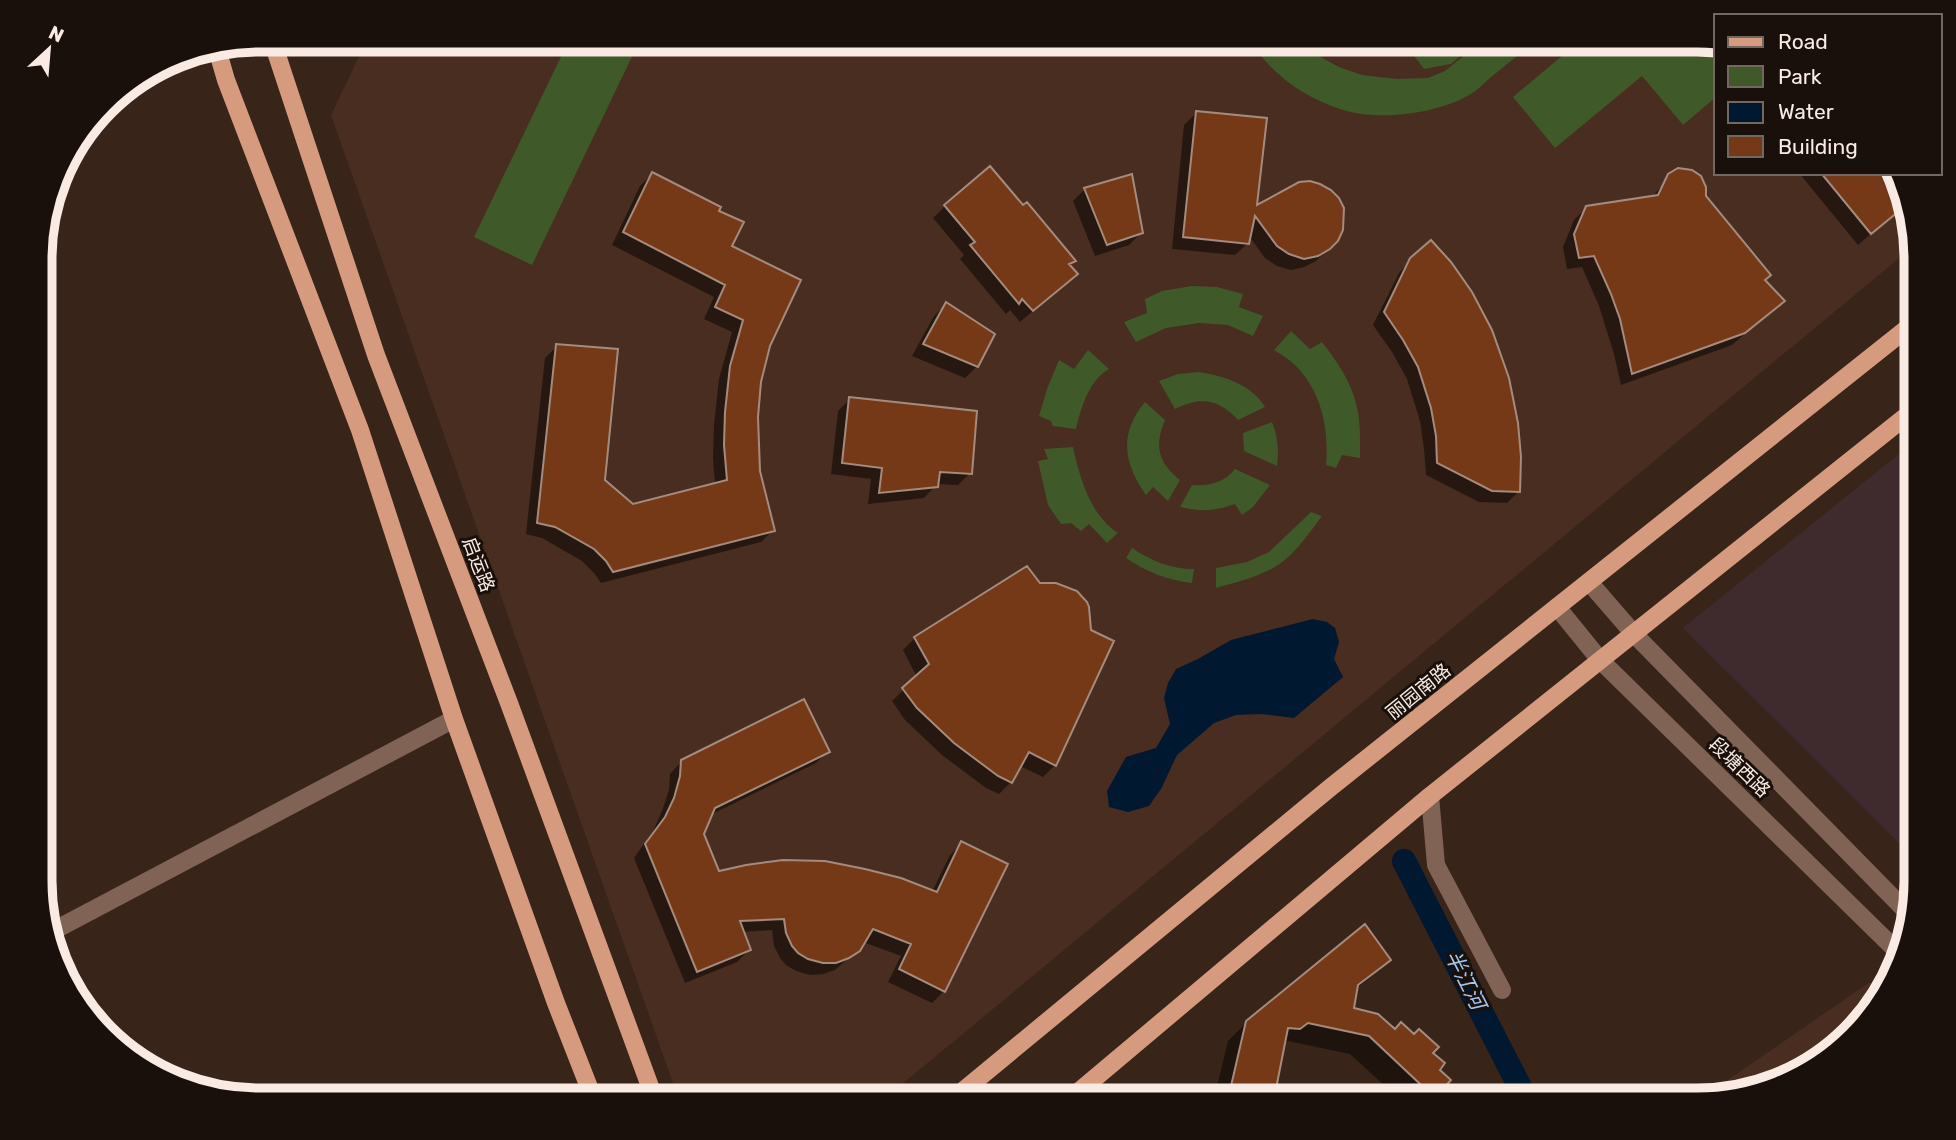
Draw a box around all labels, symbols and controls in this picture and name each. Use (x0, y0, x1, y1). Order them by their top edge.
north arrow (14, 14, 84, 84)
legend (1714, 14, 1942, 175)
text: N (45, 21, 67, 48)
text: Road (1778, 29, 1828, 54)
text: Park (1778, 64, 1822, 89)
text: Water (1778, 99, 1834, 124)
text: Building (1778, 134, 1858, 159)
street label: 启运路 (458, 533, 499, 595)
street label: 丽园南路 (1382, 659, 1455, 724)
street label: 段塘西路 (1704, 733, 1775, 802)
water label: 半江河 (1440, 946, 1493, 1017)

